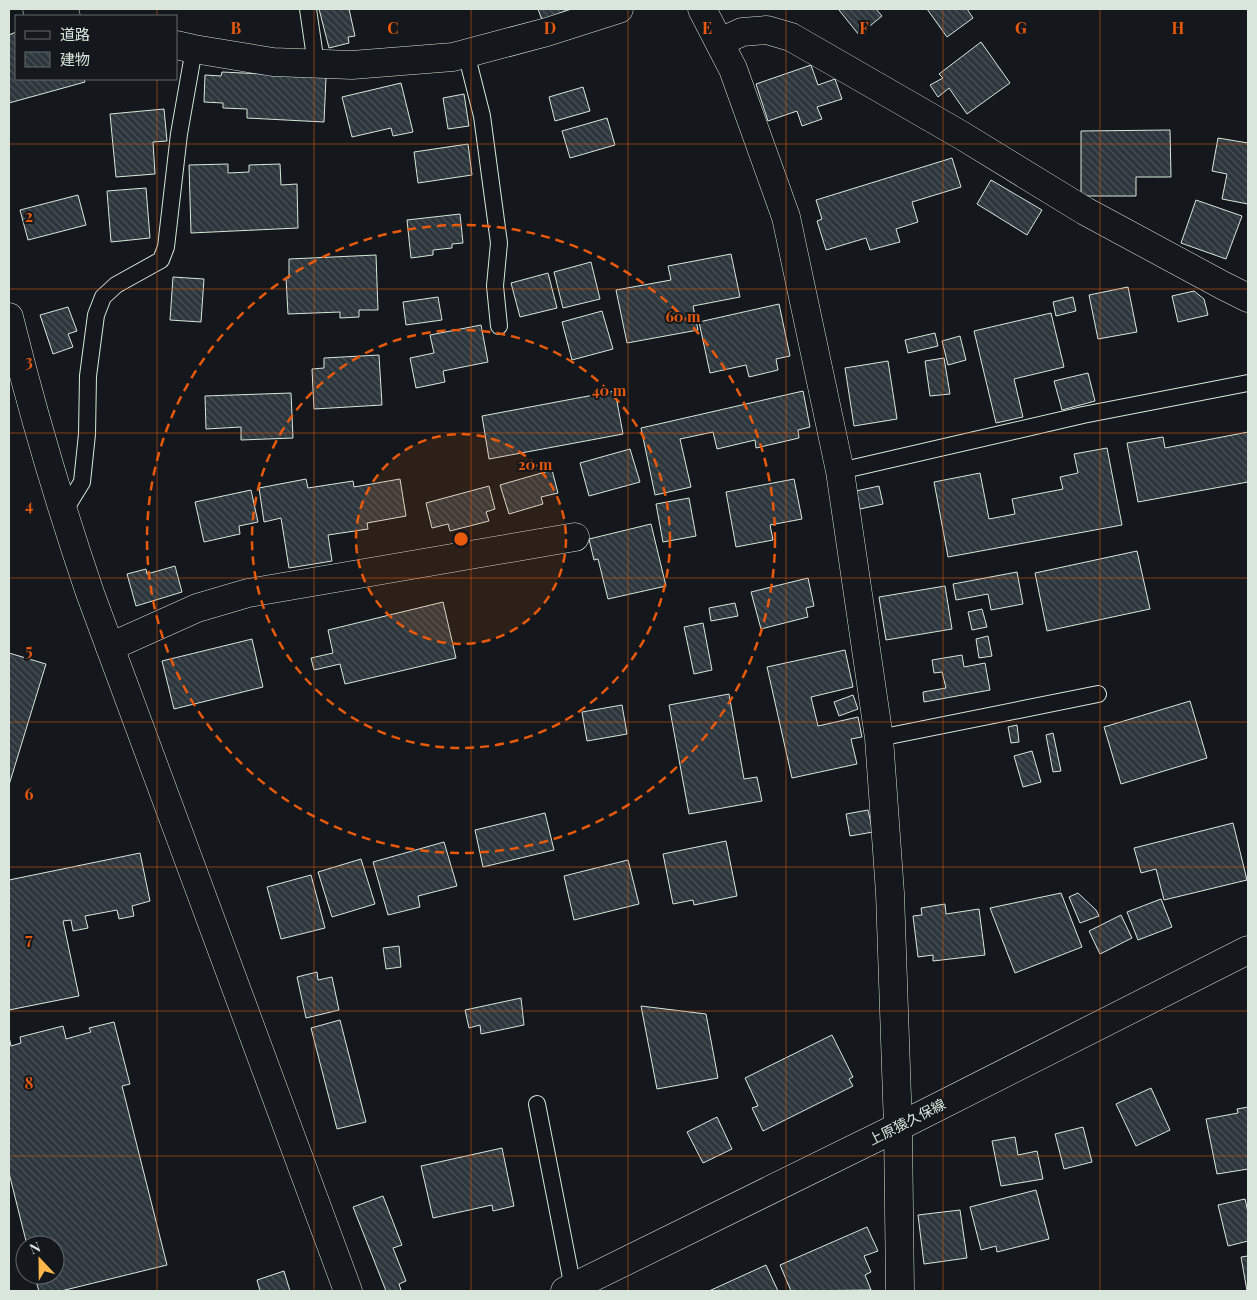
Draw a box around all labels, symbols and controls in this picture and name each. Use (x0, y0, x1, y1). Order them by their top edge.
legend (15, 15, 178, 80)
text: B (231, 17, 242, 38)
text: C (387, 17, 399, 38)
text: D (544, 17, 556, 38)
text: E (702, 17, 712, 38)
text: F (859, 17, 869, 38)
text: G (1015, 17, 1027, 38)
text: H (1172, 17, 1185, 38)
text: 道路 (60, 24, 90, 44)
text: 建物 (60, 49, 90, 69)
text: 2 (25, 205, 33, 226)
text: 60 m (665, 306, 701, 326)
text: 3 (25, 350, 33, 371)
text: 40 m (592, 380, 627, 400)
text: 20 m (518, 454, 553, 474)
text: 4 (25, 494, 33, 515)
centre of rings (452, 530, 470, 548)
text: 5 (25, 639, 33, 660)
text: 6 (25, 783, 34, 804)
text: 7 (25, 928, 33, 949)
text: 8 (25, 1072, 34, 1093)
street label: 上原猿久保線 (865, 1094, 949, 1149)
north arrow (15, 1235, 65, 1285)
text: N (27, 1237, 43, 1258)

